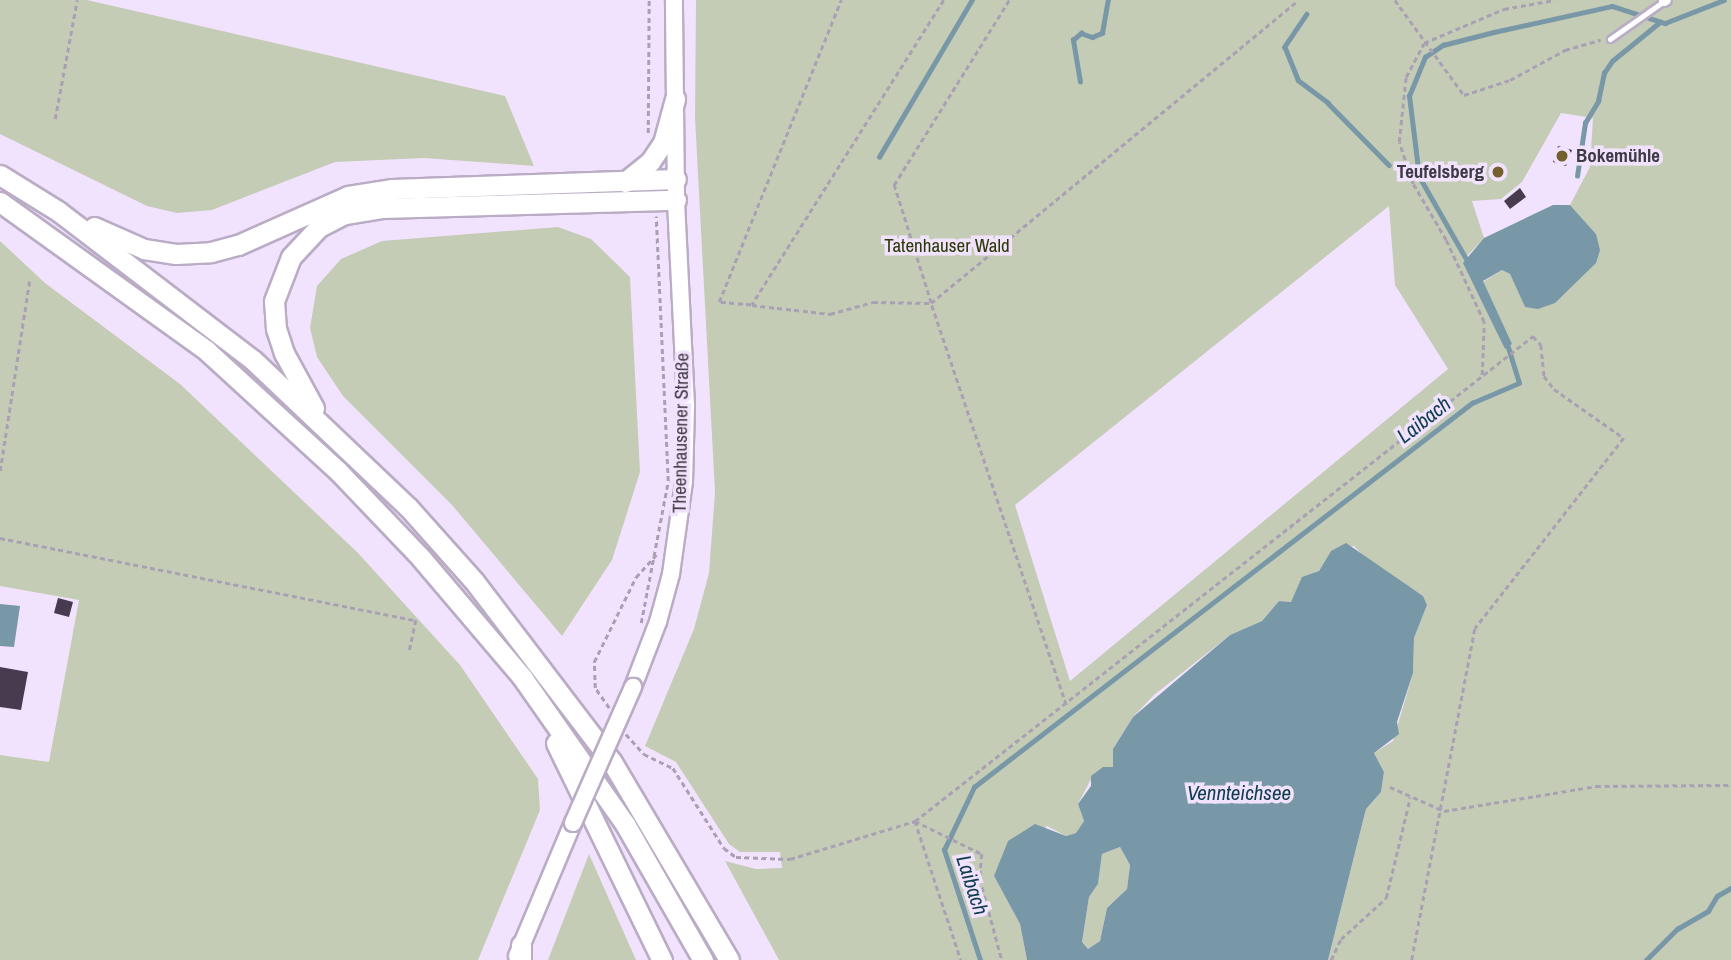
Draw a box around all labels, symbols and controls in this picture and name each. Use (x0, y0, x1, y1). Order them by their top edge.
place label: Bokemühle (1576, 145, 1660, 167)
marker: Bokemühle (1554, 148, 1570, 164)
place label: Teufelsberg (1397, 161, 1484, 183)
marker: Teufelsberg (1490, 164, 1506, 180)
park label: Tatenhauser Wald (884, 235, 1010, 257)
street label: Theenhausener Straße (668, 353, 694, 513)
water label: Laibach (1392, 391, 1456, 449)
water label: Vennteichsee (1187, 780, 1291, 806)
water label: Laibach (951, 852, 993, 918)

